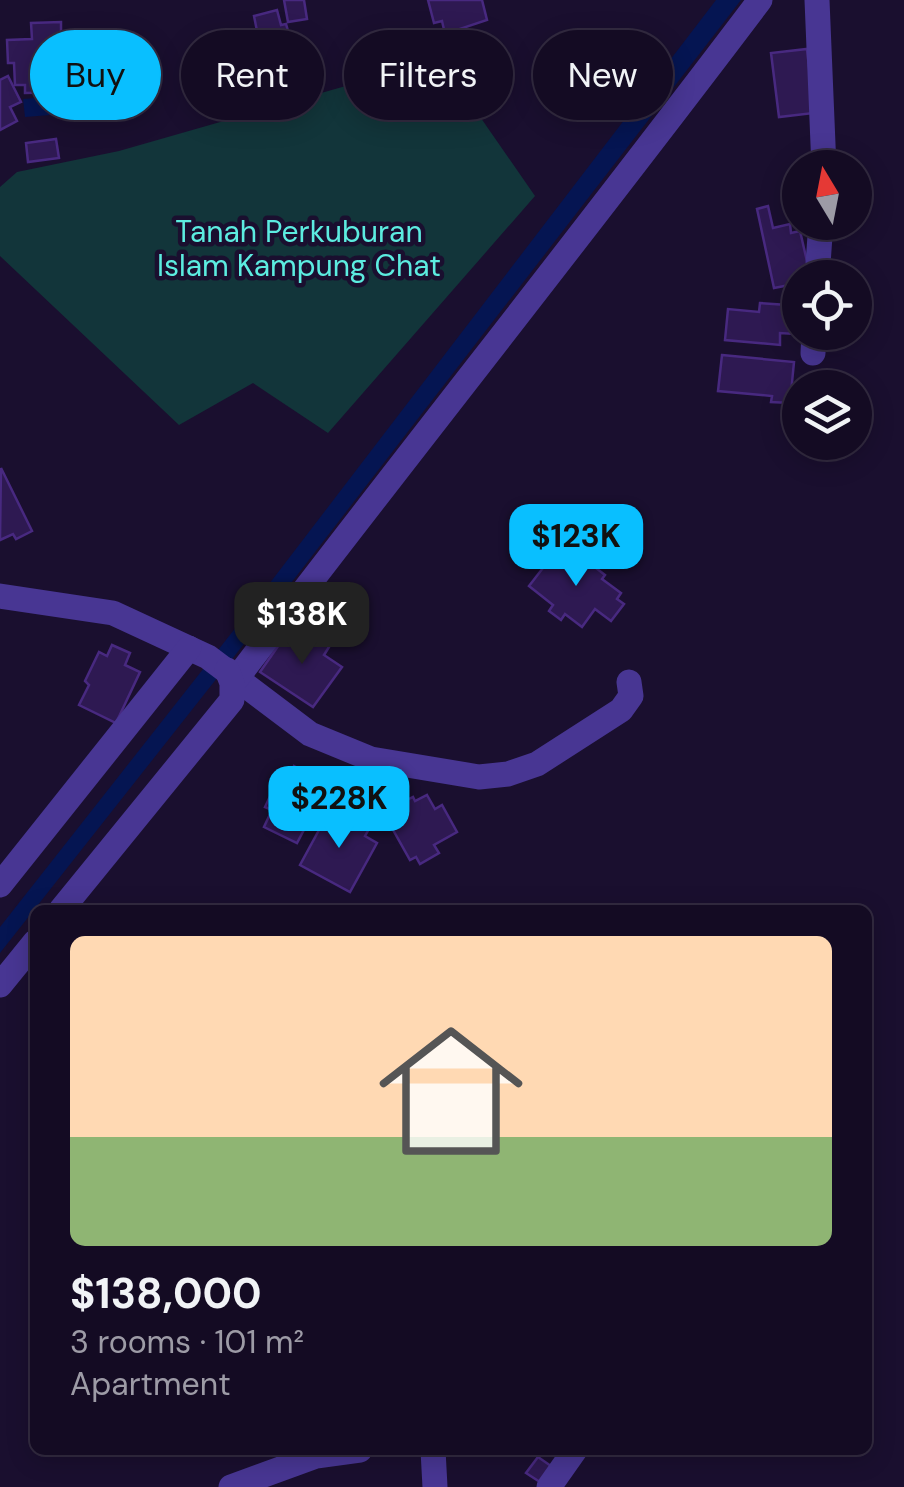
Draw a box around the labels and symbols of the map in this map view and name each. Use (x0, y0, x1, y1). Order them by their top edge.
north arrow (782, 150, 872, 240)
park label: Tanah Perkuburan Islam Kampung Chat (157, 212, 441, 285)
pin: $123K (506, 504, 646, 589)
pin: $138K (232, 582, 372, 667)
pin: $228K (269, 766, 409, 851)

